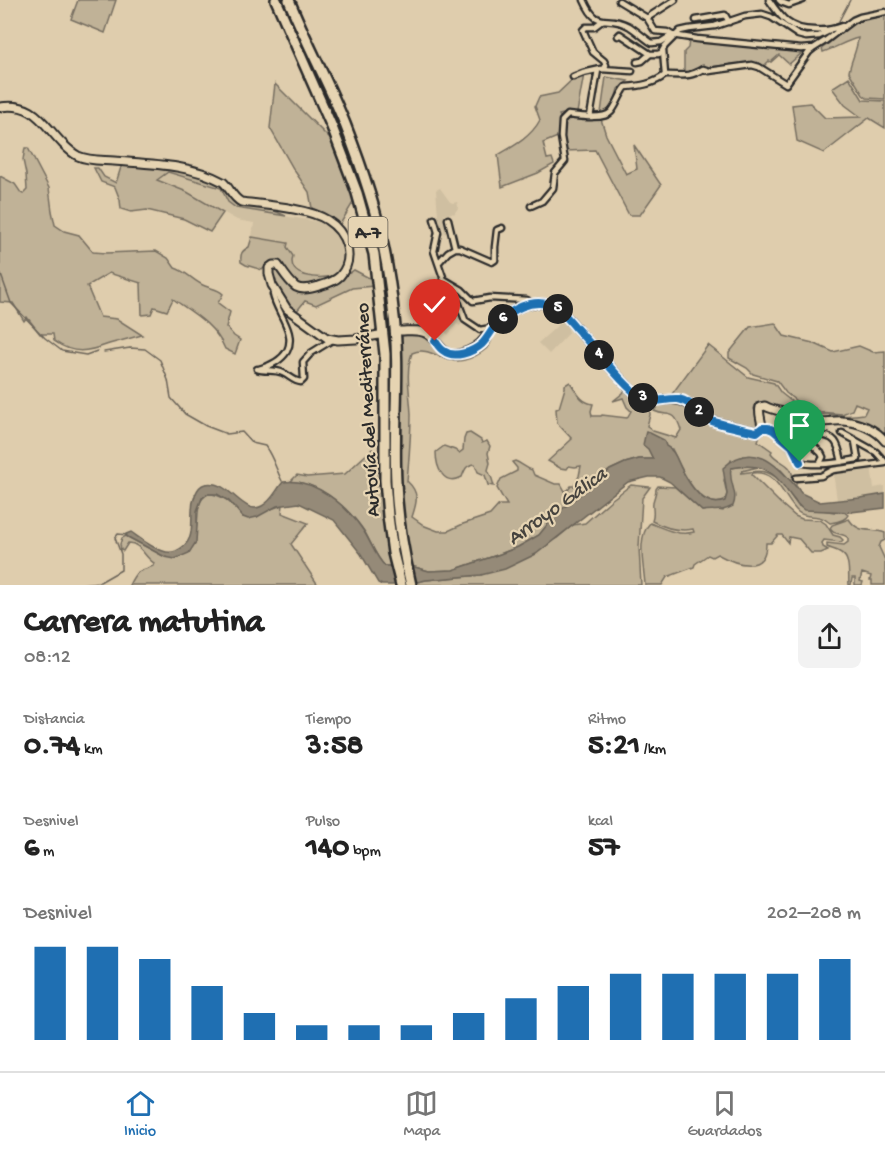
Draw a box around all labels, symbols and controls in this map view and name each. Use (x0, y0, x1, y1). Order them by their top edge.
road number: A-7 (348, 217, 388, 247)
pin (409, 279, 460, 341)
icon: check (418, 288, 451, 321)
pin: 5 (543, 294, 573, 324)
text: 5 (554, 299, 562, 318)
street label: Autovía del Mediterráneo (352, 302, 387, 517)
pin: 6 (488, 304, 518, 334)
text: 6 (499, 309, 507, 328)
pin: 4 (584, 340, 614, 370)
text: 4 (595, 345, 603, 364)
pin: 3 (628, 383, 658, 413)
text: 3 (639, 388, 647, 407)
pin: 2 (684, 397, 714, 427)
pin (774, 400, 825, 462)
text: 2 (695, 402, 703, 421)
icon: arrive (783, 409, 816, 442)
water label: Arroyo Gálica (503, 462, 614, 552)
text: Carrera matutina (24, 605, 264, 643)
button: share (798, 605, 861, 668)
text: 08:12 (24, 647, 70, 670)
text: Distancia (24, 711, 85, 730)
text: Tiempo (306, 711, 351, 730)
text: Ritmo (588, 711, 626, 730)
text: 0.74 (24, 730, 80, 765)
text: 3:58 (306, 730, 363, 765)
text: 5:21 (588, 730, 640, 765)
text: km (80, 741, 103, 760)
text: /km (640, 741, 666, 760)
text: Desnivel (24, 813, 78, 832)
text: Pulso (306, 813, 340, 832)
text: kcal (588, 813, 613, 832)
text: 6 (24, 832, 39, 867)
text: 140 (306, 832, 349, 867)
text: 57 (588, 832, 619, 867)
text: m (39, 843, 54, 862)
text: bpm (349, 843, 381, 862)
text: Desnivel (24, 903, 92, 926)
text: 202–208 m (767, 903, 861, 926)
tab: Inicio (124, 1087, 157, 1142)
tab: Mapa (404, 1087, 440, 1142)
tab: Guardados (687, 1087, 761, 1142)

